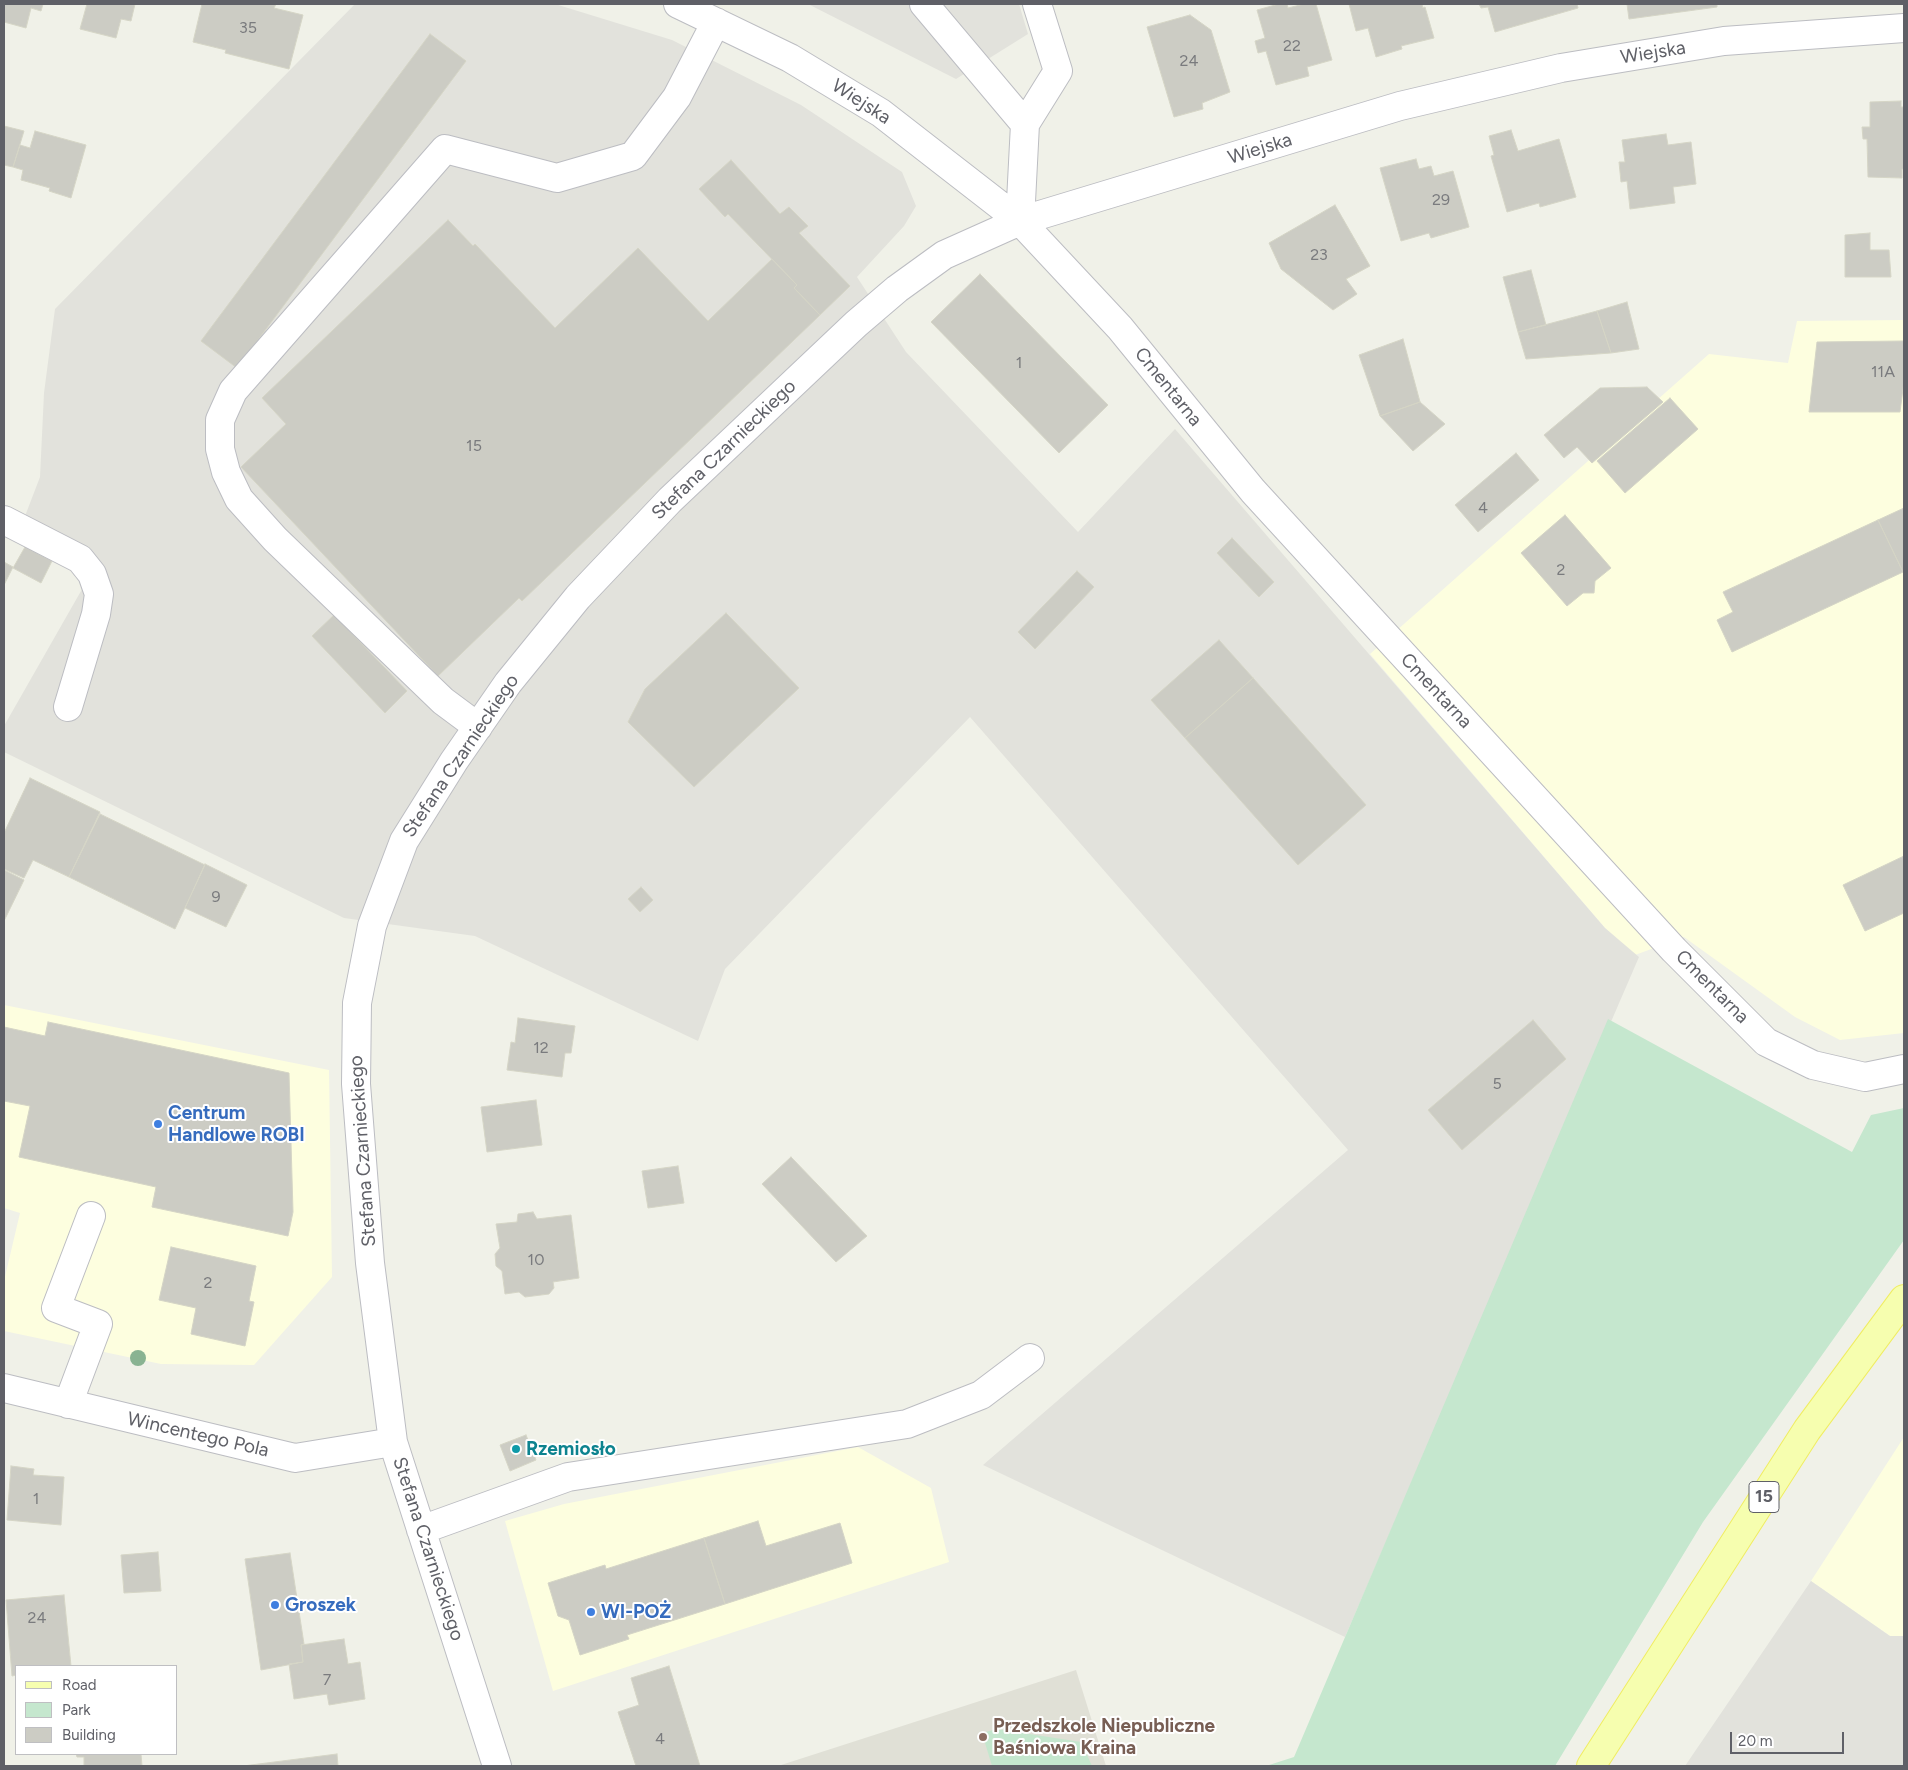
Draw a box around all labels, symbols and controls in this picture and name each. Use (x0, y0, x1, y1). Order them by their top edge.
house number: 35 (239, 18, 257, 38)
house number: 22 (1283, 36, 1301, 56)
street label: Wiejska (1619, 37, 1687, 69)
house number: 24 (1180, 51, 1198, 71)
street label: Wiejska (827, 75, 895, 129)
street label: Wiejska (1225, 128, 1295, 170)
house number: 29 (1432, 190, 1450, 210)
house number: 23 (1310, 245, 1328, 265)
street label: Cmentarna (1129, 343, 1207, 431)
house number: 1 (1016, 353, 1022, 373)
house number: 11A (1871, 362, 1895, 382)
street label: Stefana Czarnieckiego (647, 375, 801, 525)
house number: 15 (466, 436, 482, 456)
house number: 4 (1478, 498, 1488, 518)
house number: 2 (1557, 560, 1565, 580)
street label: Cmentarna (1395, 649, 1477, 733)
street label: Stefana Czarnieckiego (398, 670, 524, 842)
house number: 9 (211, 887, 221, 907)
street label: Cmentarna (1671, 946, 1753, 1028)
house number: 12 (533, 1038, 549, 1058)
street label: Stefana Czarnieckiego (345, 1055, 381, 1247)
house number: 5 (1492, 1074, 1502, 1094)
place label: Centrum Handlowe ROBI (168, 1102, 305, 1146)
marker: Centrum Handlowe ROBI (152, 1118, 164, 1130)
house number: 10 (528, 1250, 544, 1270)
house number: 2 (204, 1273, 212, 1293)
street label: Wincentego Pola (125, 1408, 271, 1462)
place label: Rzemiosło (526, 1438, 616, 1460)
marker: Rzemiosło (510, 1443, 522, 1455)
street label: Stefana Czarnieckiego (388, 1454, 468, 1644)
road number: 15 (1749, 1481, 1779, 1512)
house number: 1 (33, 1489, 39, 1509)
place label: Groszek (285, 1594, 356, 1616)
marker: Groszek (269, 1599, 281, 1611)
place label: WI-POŻ (601, 1601, 671, 1623)
marker: WI-POŻ (585, 1606, 597, 1618)
house number: 24 (28, 1608, 46, 1628)
legend (15, 1665, 178, 1755)
house number: 7 (323, 1670, 331, 1690)
text: Road (62, 1676, 97, 1694)
text: Park (62, 1701, 91, 1719)
place label: Przedszkole Niepubliczne Baśniowa Kraina (993, 1715, 1215, 1759)
scale bar (1733, 1722, 1847, 1754)
text: Building (62, 1726, 116, 1744)
house number: 4 (655, 1729, 665, 1749)
marker: Przedszkole Niepubliczne Baśniowa Kraina (977, 1731, 989, 1743)
text: 20 m (1738, 1732, 1772, 1750)

